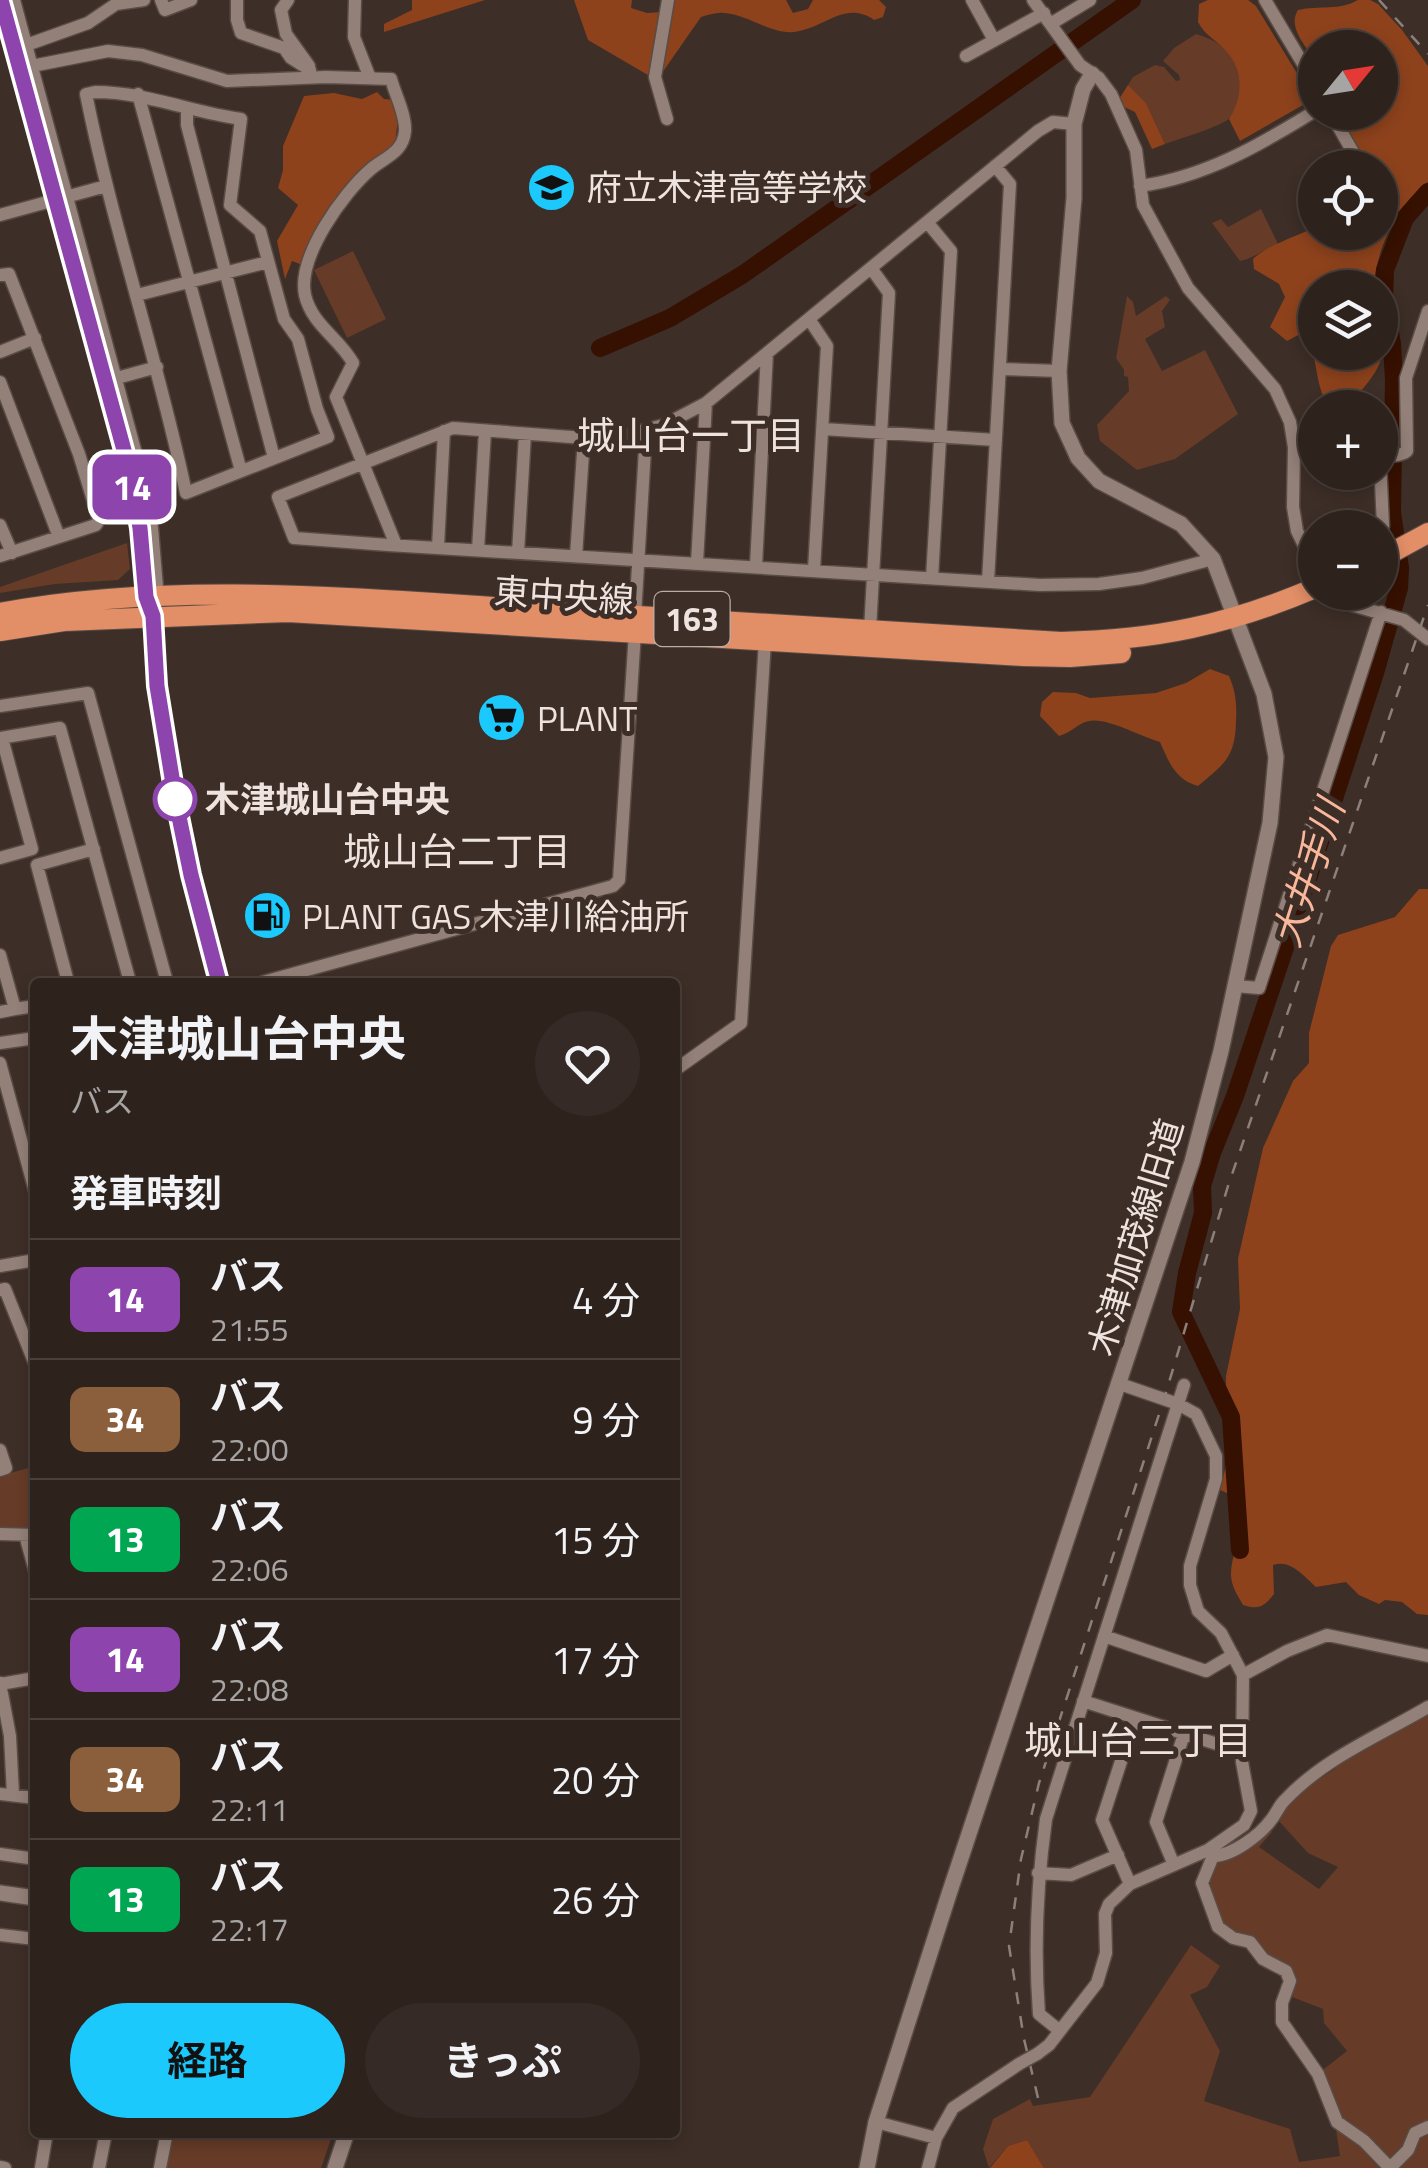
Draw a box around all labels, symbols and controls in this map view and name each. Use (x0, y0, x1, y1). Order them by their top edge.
north arrow (1298, 30, 1398, 130)
map controls (1298, 30, 1398, 610)
button: locate (1298, 150, 1398, 250)
place label: 府立木津高等学校 (587, 160, 867, 214)
school or university icon: 府立木津高等学校 (526, 161, 578, 213)
button: layers (1298, 270, 1398, 370)
button: + (1298, 390, 1398, 490)
district label: 城山台一丁目 (577, 406, 805, 464)
line badge: 14 (87, 454, 177, 520)
text: 14 (112, 460, 152, 514)
button: − (1298, 510, 1398, 610)
street label: 東中央線 (492, 563, 636, 627)
road number: 163 (654, 592, 730, 646)
place label: PLANT (537, 691, 637, 745)
supermarket icon: PLANT (476, 692, 528, 744)
place label: 木津城山台中央 (205, 772, 450, 826)
marker: 木津城山台中央 (154, 778, 196, 820)
water label: 大井手川 (1257, 788, 1360, 954)
district label: 城山台二丁目 (343, 822, 571, 880)
place label: PLANT GAS 木津川給油所 (302, 889, 689, 943)
fuel station icon: PLANT GAS 木津川給油所 (241, 890, 293, 942)
text: 木津城山台中央 (70, 1002, 406, 1075)
button: heart (535, 1011, 640, 1116)
text: バス (70, 1077, 134, 1125)
street label: 木津加茂線旧道 (1073, 1112, 1197, 1362)
text: 発車時刻 (70, 1164, 222, 1222)
text: バス (210, 1247, 286, 1305)
text: 4 分 (572, 1271, 640, 1329)
text: 14 (105, 1272, 145, 1326)
text: 21:55 (210, 1305, 289, 1353)
text: バス (210, 1367, 286, 1425)
text: 9 分 (572, 1391, 640, 1449)
text: 34 (105, 1392, 145, 1446)
text: 22:00 (210, 1425, 289, 1473)
text: バス (210, 1487, 286, 1545)
text: 15 分 (551, 1511, 640, 1569)
text: 13 (105, 1512, 145, 1566)
text: 22:06 (210, 1545, 289, 1593)
text: バス (210, 1607, 286, 1665)
text: 17 分 (551, 1631, 640, 1689)
text: 14 (105, 1632, 145, 1686)
text: 22:08 (210, 1665, 289, 1713)
district label: 城山台三丁目 (1024, 1711, 1252, 1769)
text: バス (210, 1727, 286, 1785)
text: 20 分 (551, 1751, 640, 1809)
text: 34 (105, 1752, 145, 1806)
text: 22:11 (210, 1785, 289, 1833)
text: バス (210, 1847, 286, 1905)
text: 26 分 (551, 1871, 640, 1929)
text: 13 (105, 1872, 145, 1926)
text: 22:17 (210, 1905, 289, 1953)
button: 経路 (70, 2003, 345, 2118)
button: きっぷ (365, 2003, 640, 2118)

